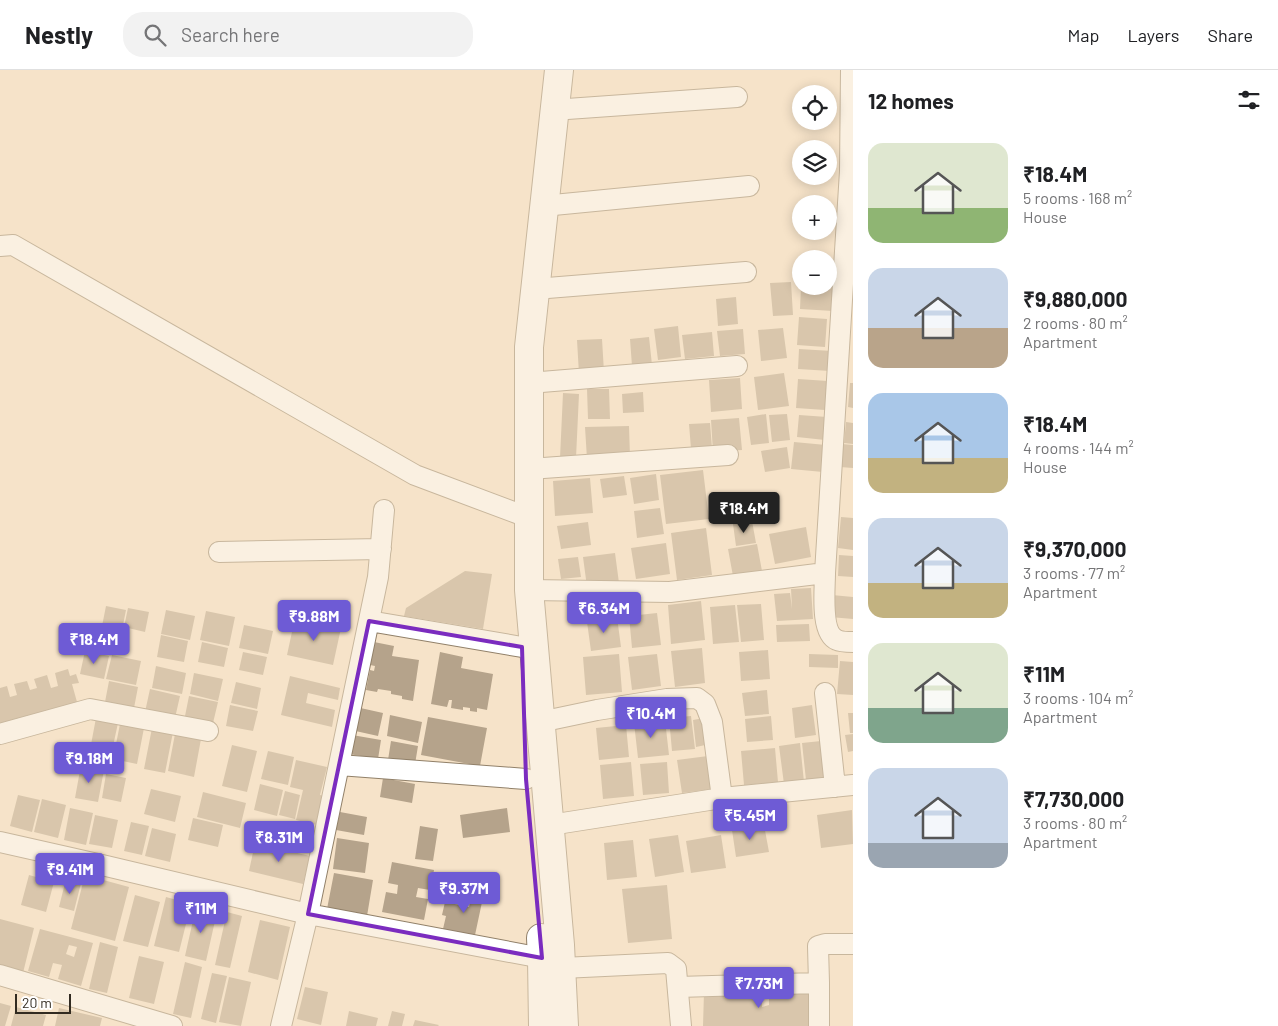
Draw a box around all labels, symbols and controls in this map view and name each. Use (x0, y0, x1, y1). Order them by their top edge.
search box (123, 12, 473, 57)
text: Nestly (25, 20, 93, 49)
icon: search (141, 21, 169, 49)
text: Search here (181, 23, 280, 46)
text: Map (1067, 24, 1099, 46)
text: Layers (1127, 24, 1180, 46)
text: Share (1208, 24, 1253, 46)
map controls (792, 85, 837, 295)
button: locate (792, 85, 837, 130)
icon: filters (1235, 86, 1263, 114)
text: 12 homes (868, 88, 954, 113)
button: layers (792, 140, 837, 185)
text: ₹18.4M (1023, 161, 1087, 186)
icon: home (908, 163, 968, 223)
text: 5 rooms · 168 m² (1023, 188, 1132, 207)
button: + (792, 195, 837, 240)
text: House (1023, 207, 1067, 226)
button: − (792, 250, 837, 295)
text: ₹9,880,000 (1023, 286, 1127, 311)
icon: home (908, 288, 968, 348)
text: 2 rooms · 80 m² (1023, 313, 1128, 332)
text: Apartment (1023, 332, 1098, 351)
text: ₹18.4M (1023, 411, 1087, 436)
icon: home (908, 413, 968, 473)
text: 4 rooms · 144 m² (1023, 438, 1134, 457)
text: House (1023, 457, 1067, 476)
pin: ₹18.4M (703, 492, 785, 534)
text: ₹18.4M (720, 498, 768, 517)
text: ₹9,370,000 (1023, 536, 1126, 561)
icon: home (908, 538, 968, 598)
text: 3 rooms · 77 m² (1023, 563, 1125, 582)
text: Apartment (1023, 582, 1098, 601)
pin: ₹6.34M (563, 592, 645, 634)
text: ₹6.34M (578, 598, 630, 617)
pin: ₹9.88M (273, 600, 355, 642)
text: ₹9.88M (289, 606, 339, 625)
pin: ₹18.4M (53, 622, 135, 665)
text: ₹18.4M (70, 629, 118, 648)
text: ₹11M (1023, 661, 1065, 686)
icon: home (908, 663, 968, 723)
text: 3 rooms · 104 m² (1023, 688, 1133, 707)
pin: ₹10.4M (610, 696, 692, 739)
text: ₹10.4M (626, 703, 676, 722)
text: Apartment (1023, 707, 1098, 726)
pin: ₹9.18M (48, 742, 130, 784)
text: ₹9.18M (65, 748, 113, 767)
text: ₹7,730,000 (1023, 786, 1124, 811)
icon: home (908, 788, 968, 848)
pin: ₹5.45M (709, 798, 791, 841)
text: ₹5.45M (724, 805, 776, 824)
text: 3 rooms · 80 m² (1023, 813, 1127, 832)
pin: ₹8.31M (238, 820, 320, 863)
text: ₹8.31M (255, 827, 303, 846)
text: Apartment (1023, 832, 1098, 851)
pin: ₹9.41M (29, 852, 111, 895)
text: ₹9.41M (46, 859, 94, 878)
pin: ₹9.37M (423, 872, 505, 914)
text: ₹9.37M (439, 878, 489, 897)
pin: ₹11M (171, 892, 231, 934)
text: ₹11M (185, 898, 217, 917)
pin: ₹7.73M (718, 966, 800, 1009)
text: ₹7.73M (735, 973, 783, 992)
scale bar (15, 991, 71, 1014)
text: 20 m (22, 994, 52, 1011)

